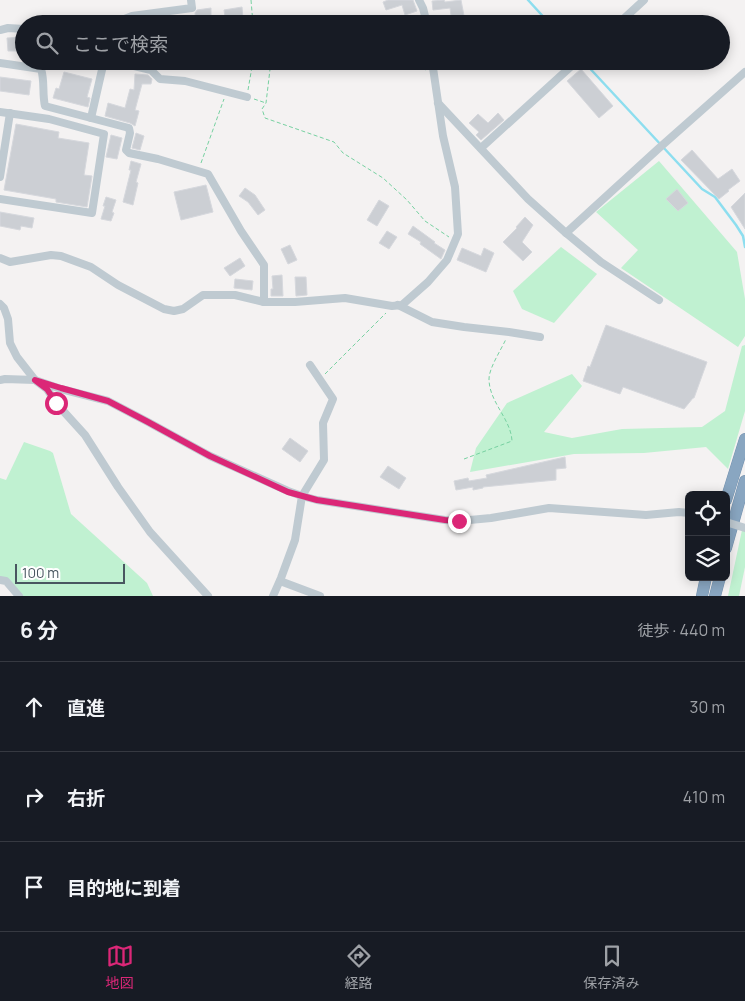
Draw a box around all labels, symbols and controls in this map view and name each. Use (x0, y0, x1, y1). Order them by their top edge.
search box (15, 15, 730, 70)
icon: search (33, 29, 61, 57)
text: ここで検索 (73, 31, 168, 57)
route start (45, 392, 68, 415)
map controls (685, 491, 730, 581)
button: locate (685, 491, 730, 536)
route end (448, 510, 471, 533)
button: layers (685, 536, 730, 581)
scale bar (15, 561, 125, 584)
text: 100 m (22, 563, 59, 582)
text: 6 分 (20, 616, 58, 644)
text: 徒歩 · 440 m (637, 619, 725, 641)
icon: ahead (20, 693, 48, 721)
text: 直進 (67, 695, 105, 721)
text: 30 m (690, 696, 725, 718)
icon: right (20, 783, 48, 811)
text: 右折 (67, 785, 105, 811)
text: 410 m (683, 786, 725, 808)
icon: arrive (20, 873, 48, 901)
text: 目的地に到着 (67, 875, 181, 901)
tab: 地図 (106, 942, 134, 992)
tab: 経路 (345, 942, 373, 992)
tab: 保存済み (584, 942, 640, 992)

